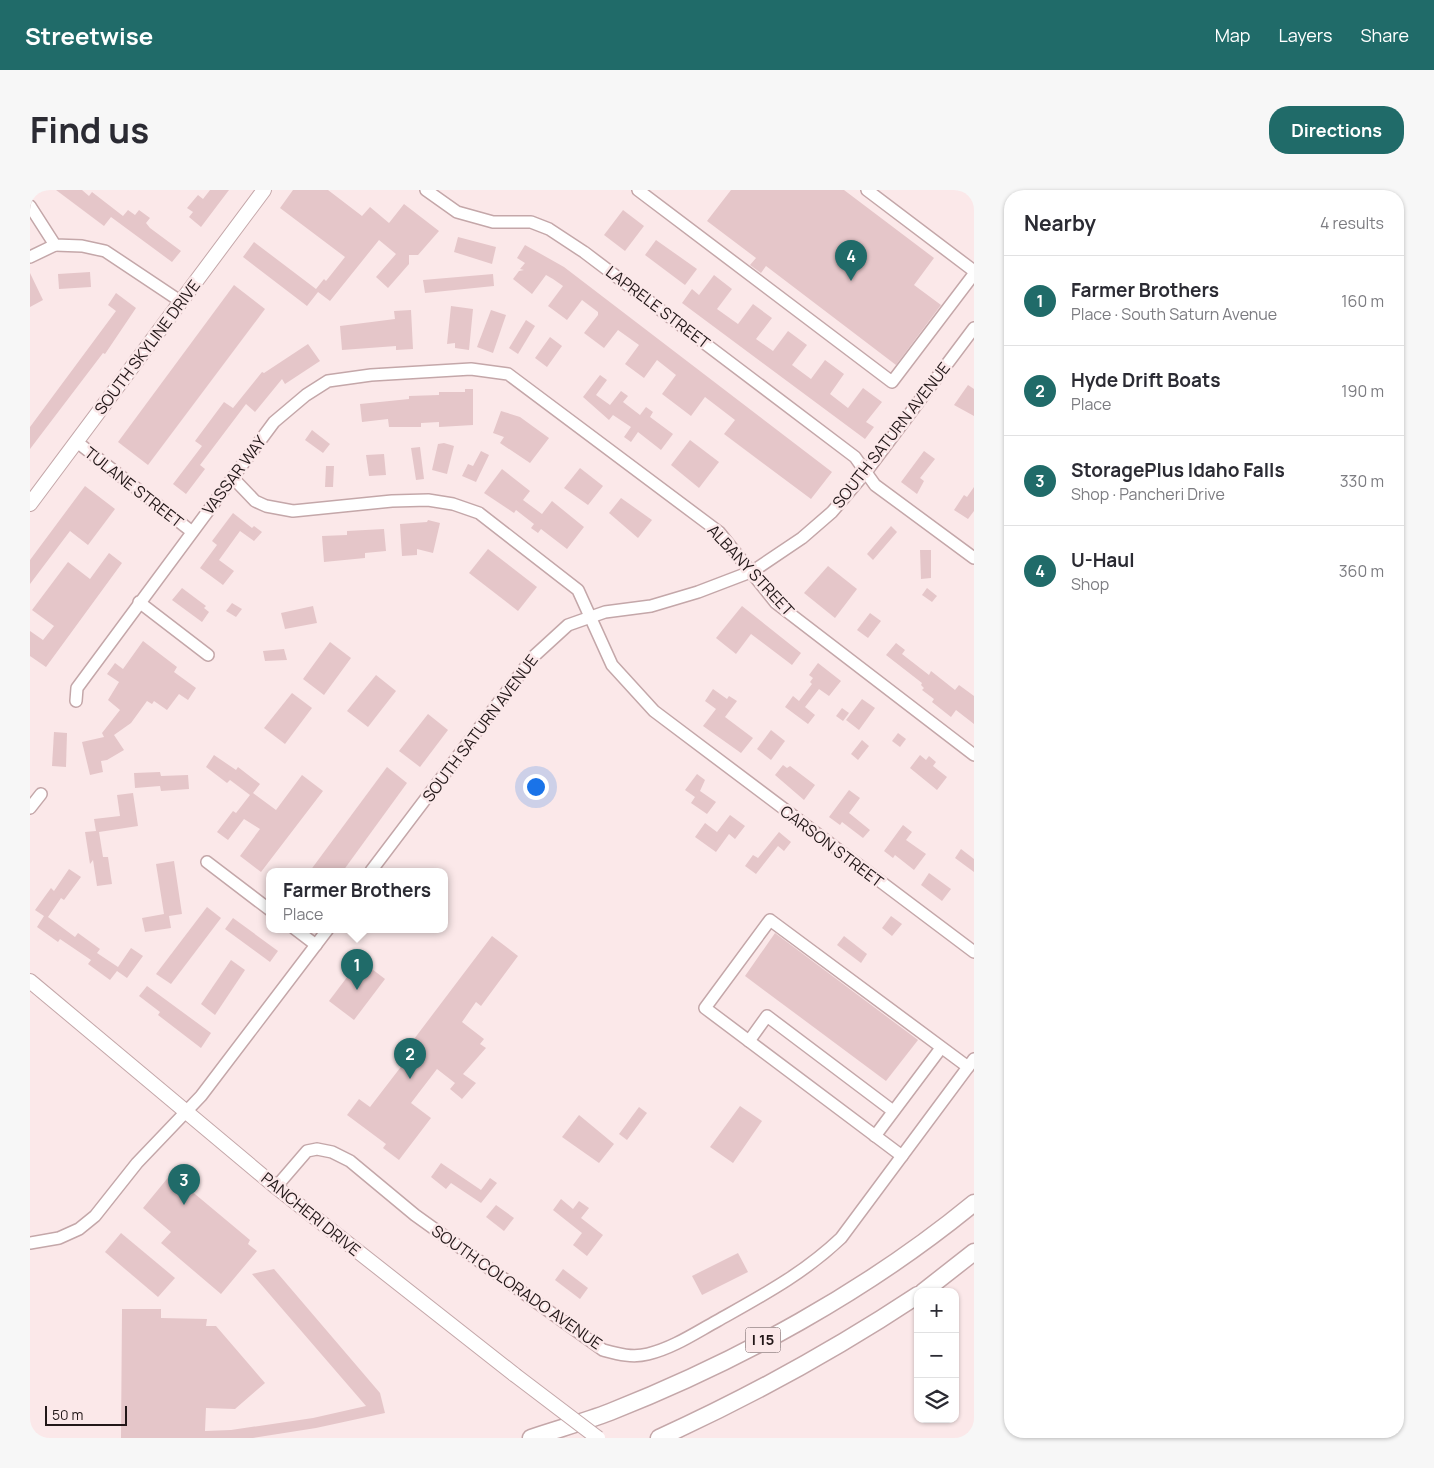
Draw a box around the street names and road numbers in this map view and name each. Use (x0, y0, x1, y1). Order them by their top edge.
street label: LAPRELE STREET (601, 261, 715, 354)
street label: SOUTH SKYLINE DRIVE (89, 275, 205, 419)
street label: SOUTH SATURN AVENUE (827, 357, 955, 513)
street label: VASSAR WAY (197, 431, 271, 519)
street label: TULANE STREET (80, 442, 188, 533)
street label: ALBANY STREET (703, 519, 800, 621)
street label: SOUTH SATURN AVENUE (417, 650, 543, 806)
street label: CARSON STREET (776, 800, 889, 892)
street label: PANCHERI DRIVE (257, 1167, 365, 1261)
street label: SOUTH COLORADO AVENUE (427, 1220, 607, 1354)
road number: I 15 (746, 1328, 780, 1352)

